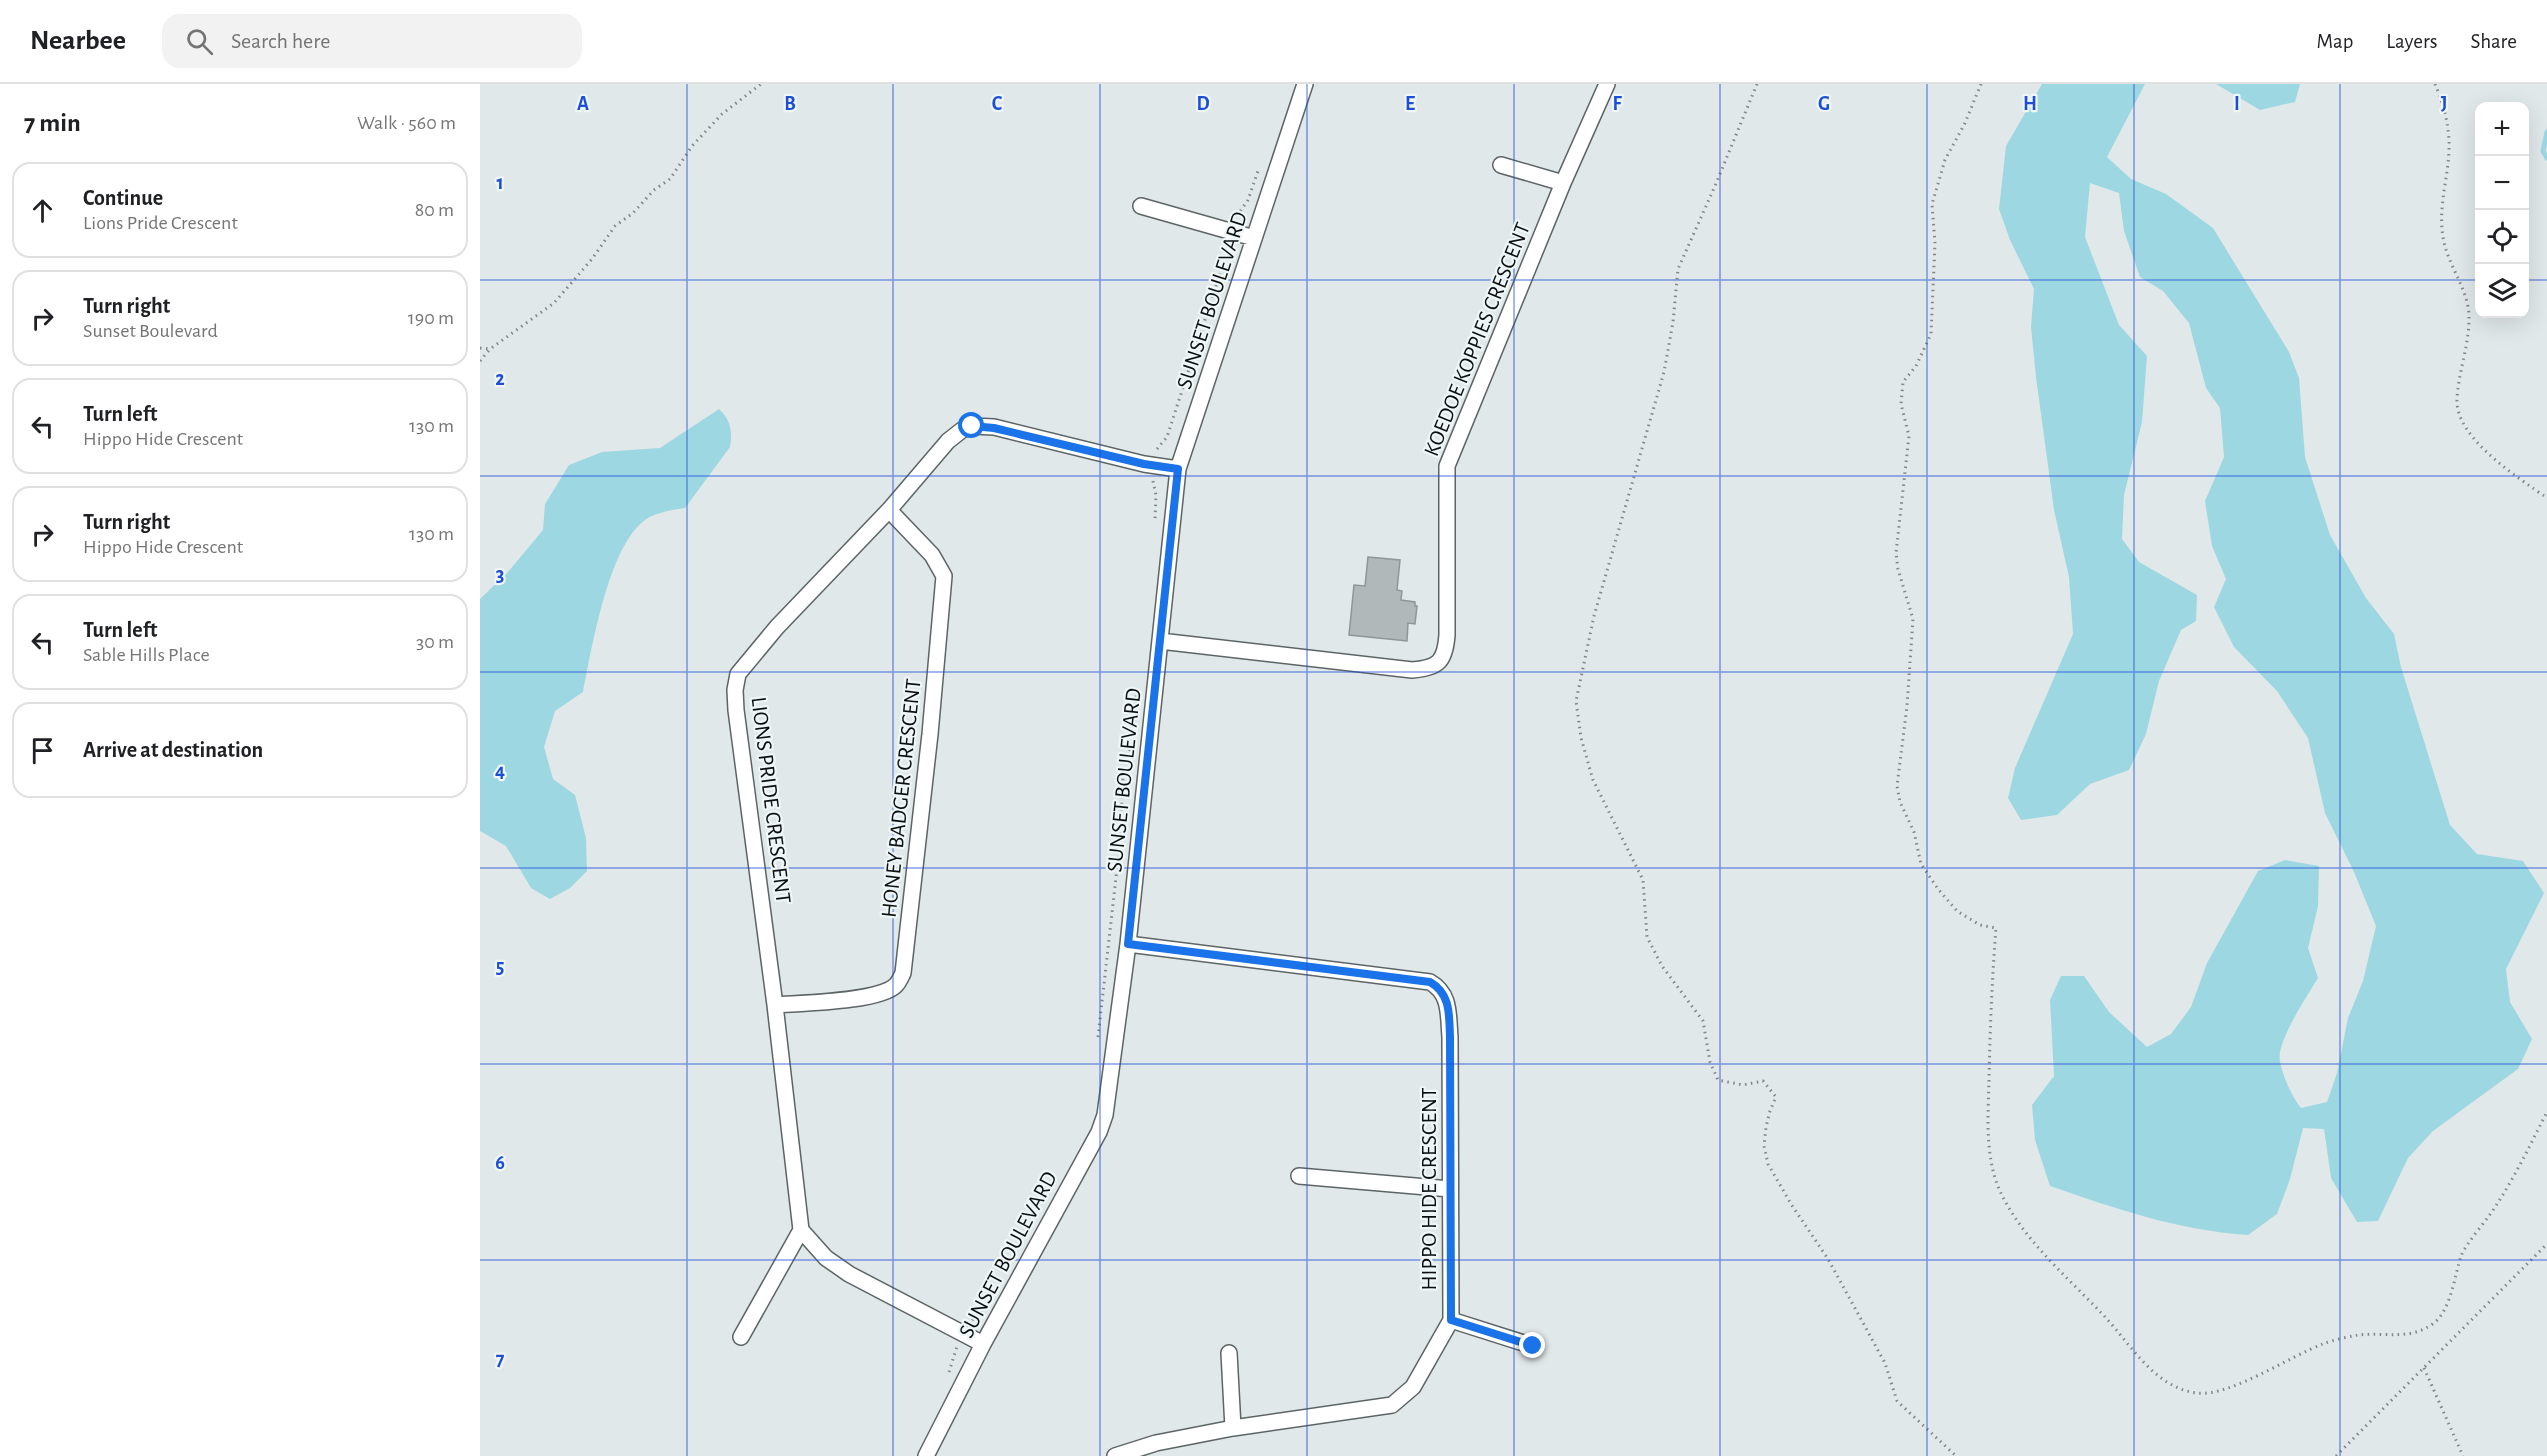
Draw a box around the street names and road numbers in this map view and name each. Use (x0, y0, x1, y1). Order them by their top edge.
street label: SUNSET BOULEVARD (1173, 209, 1251, 392)
street label: KOEDOE KOPPIES CRESCENT (1420, 219, 1534, 459)
street label: HONEY BADGER CRESCENT (878, 677, 925, 919)
street label: SUNSET BOULEVARD (1103, 687, 1145, 873)
street label: LIONS PRIDE CRESCENT (747, 696, 795, 905)
street label: HIPPO HIDE CRESCENT (1418, 1087, 1440, 1291)
street label: SUNSET BOULEVARD (955, 1168, 1061, 1341)

